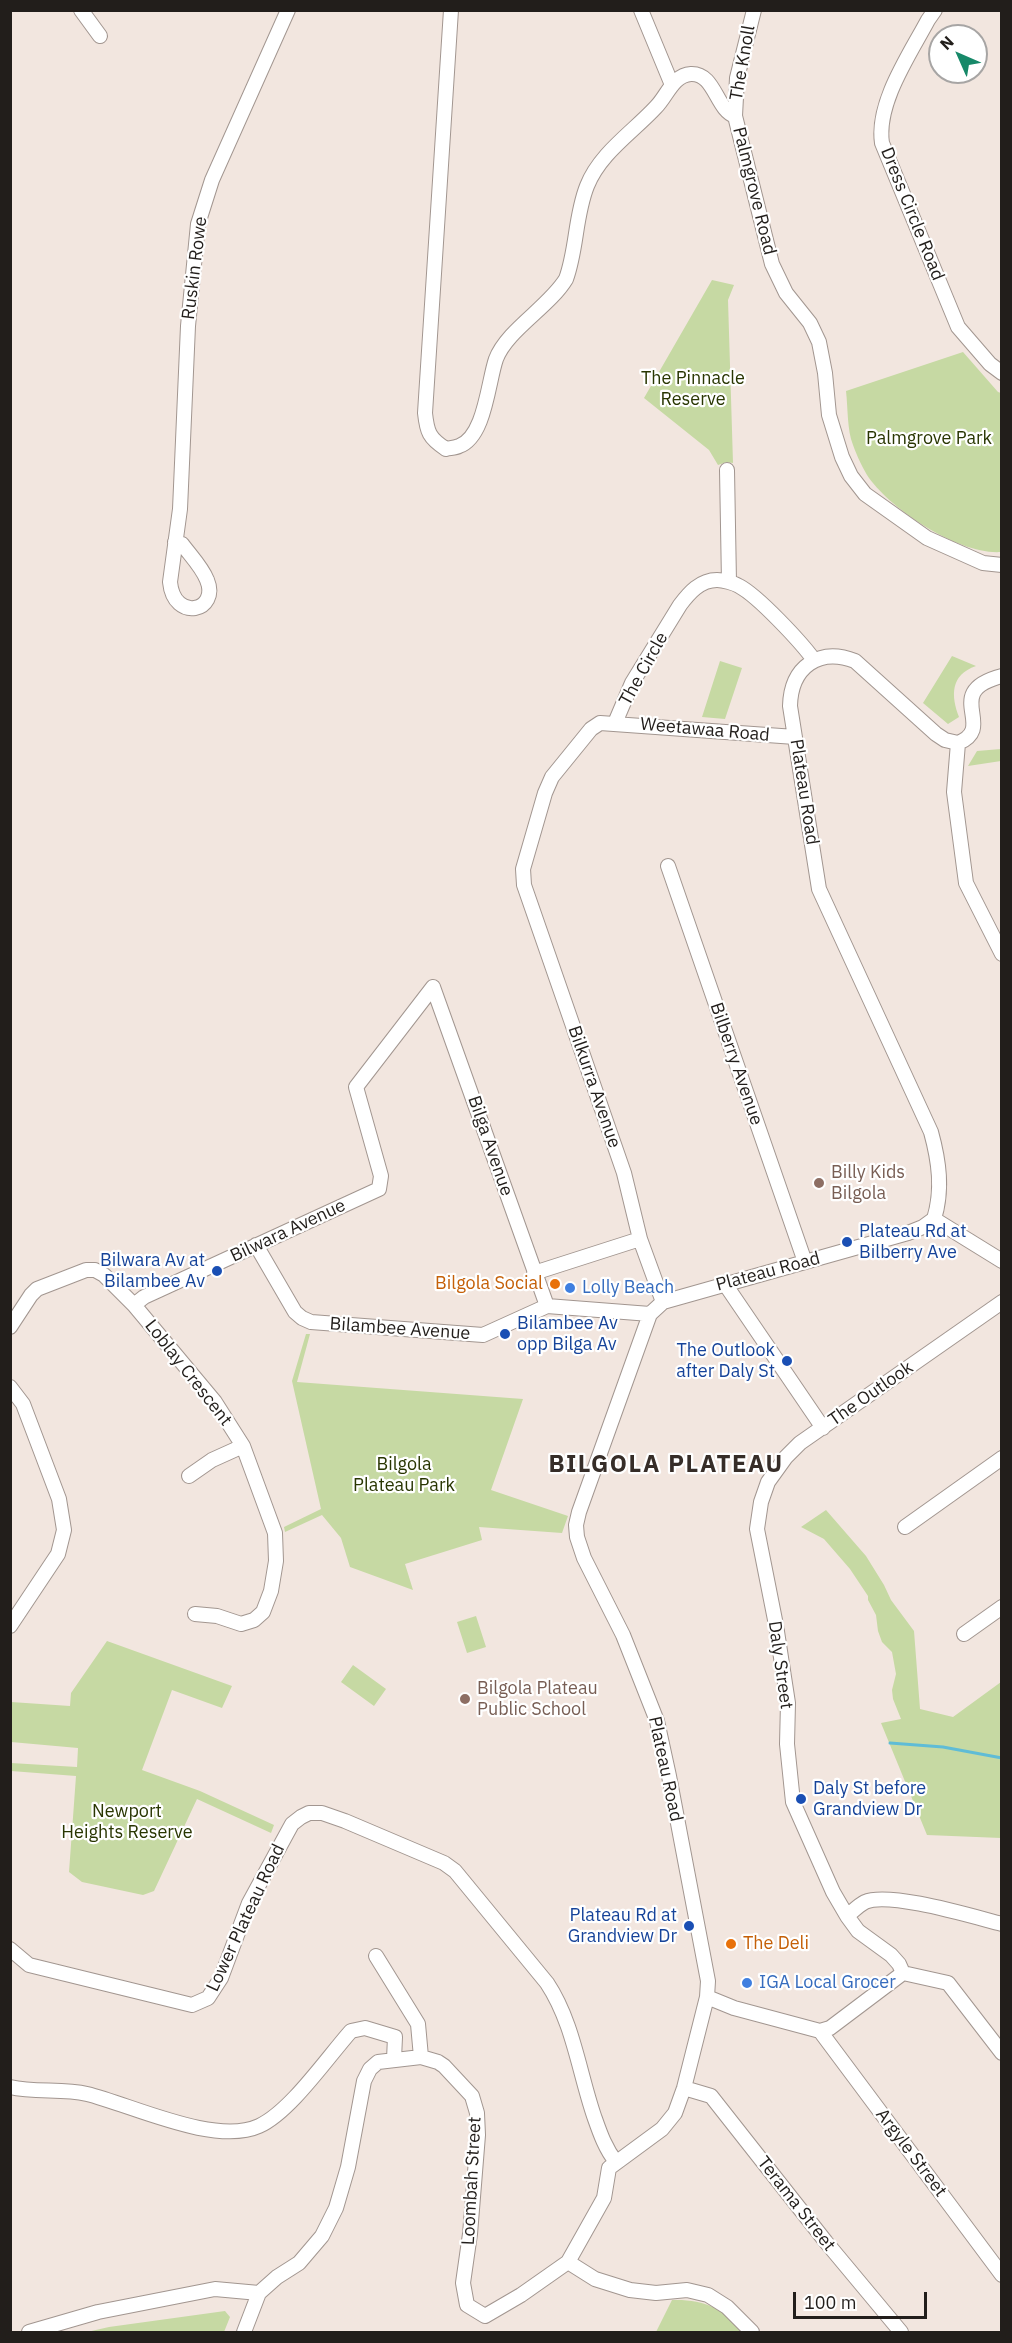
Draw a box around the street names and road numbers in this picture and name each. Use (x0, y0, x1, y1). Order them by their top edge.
street label: The Knoll (726, 24, 760, 102)
street label: Palmgrove Road (728, 125, 780, 257)
street label: Dress Circle Road (875, 144, 949, 284)
street label: Ruskin Rowe (178, 215, 212, 321)
street label: The Circle (615, 628, 673, 710)
street label: Weetawaa Road (639, 714, 771, 746)
street label: Plateau Road (785, 737, 823, 847)
street label: Bilberry Avenue (705, 1000, 767, 1128)
street label: Bilkurra Avenue (563, 1023, 625, 1151)
street label: Bilga Avenue (463, 1093, 517, 1199)
street label: Bilwara Avenue (227, 1195, 349, 1267)
street label: Plateau Road (714, 1248, 822, 1296)
street label: Bilambee Avenue (329, 1313, 471, 1345)
street label: Loblay Crescent (140, 1316, 236, 1430)
street label: The Outlook (824, 1357, 918, 1431)
street label: Daly Street (763, 1619, 797, 1711)
street label: Plateau Road (643, 1714, 687, 1824)
street label: Lower Plateau Road (202, 1841, 290, 1995)
street label: Argyle Street (871, 2105, 951, 2201)
street label: Loombah Street (458, 2116, 486, 2246)
street label: Terama Street (752, 2152, 840, 2256)

